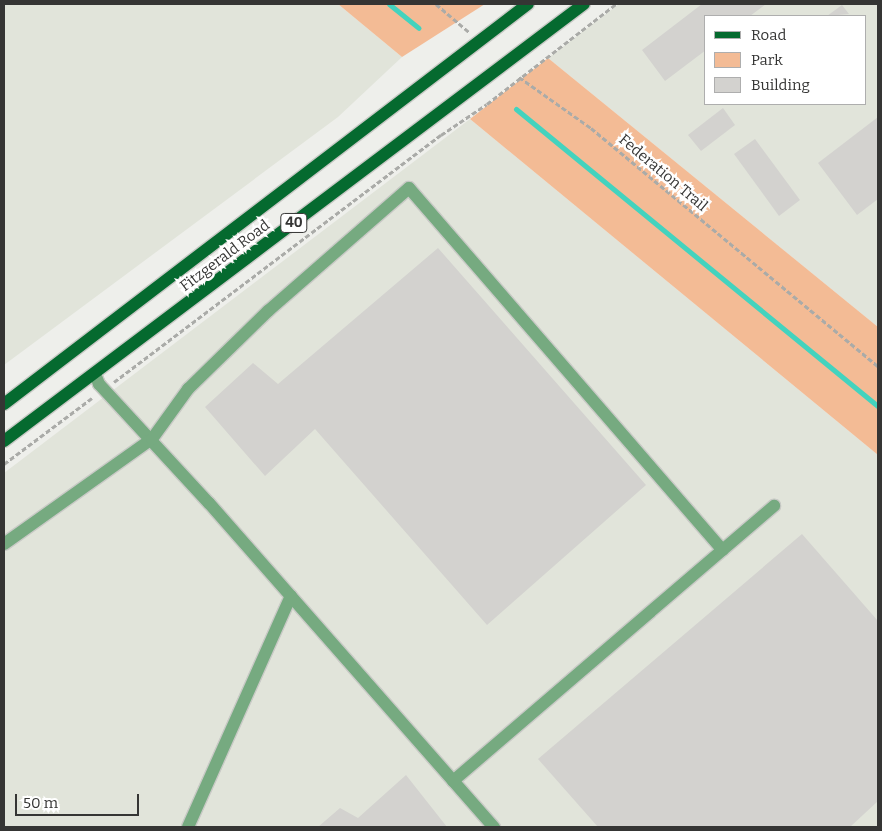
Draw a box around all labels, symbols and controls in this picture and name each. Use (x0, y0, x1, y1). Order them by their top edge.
legend (704, 15, 867, 105)
text: Road (751, 26, 786, 44)
text: Park (751, 51, 783, 69)
text: Building (751, 76, 810, 94)
street label: Federation Trail (615, 131, 711, 215)
road number: 40 (280, 212, 308, 234)
street label: Fitzgerald Road (177, 216, 273, 296)
scale bar (18, 784, 141, 816)
text: 50 m (23, 794, 58, 812)

